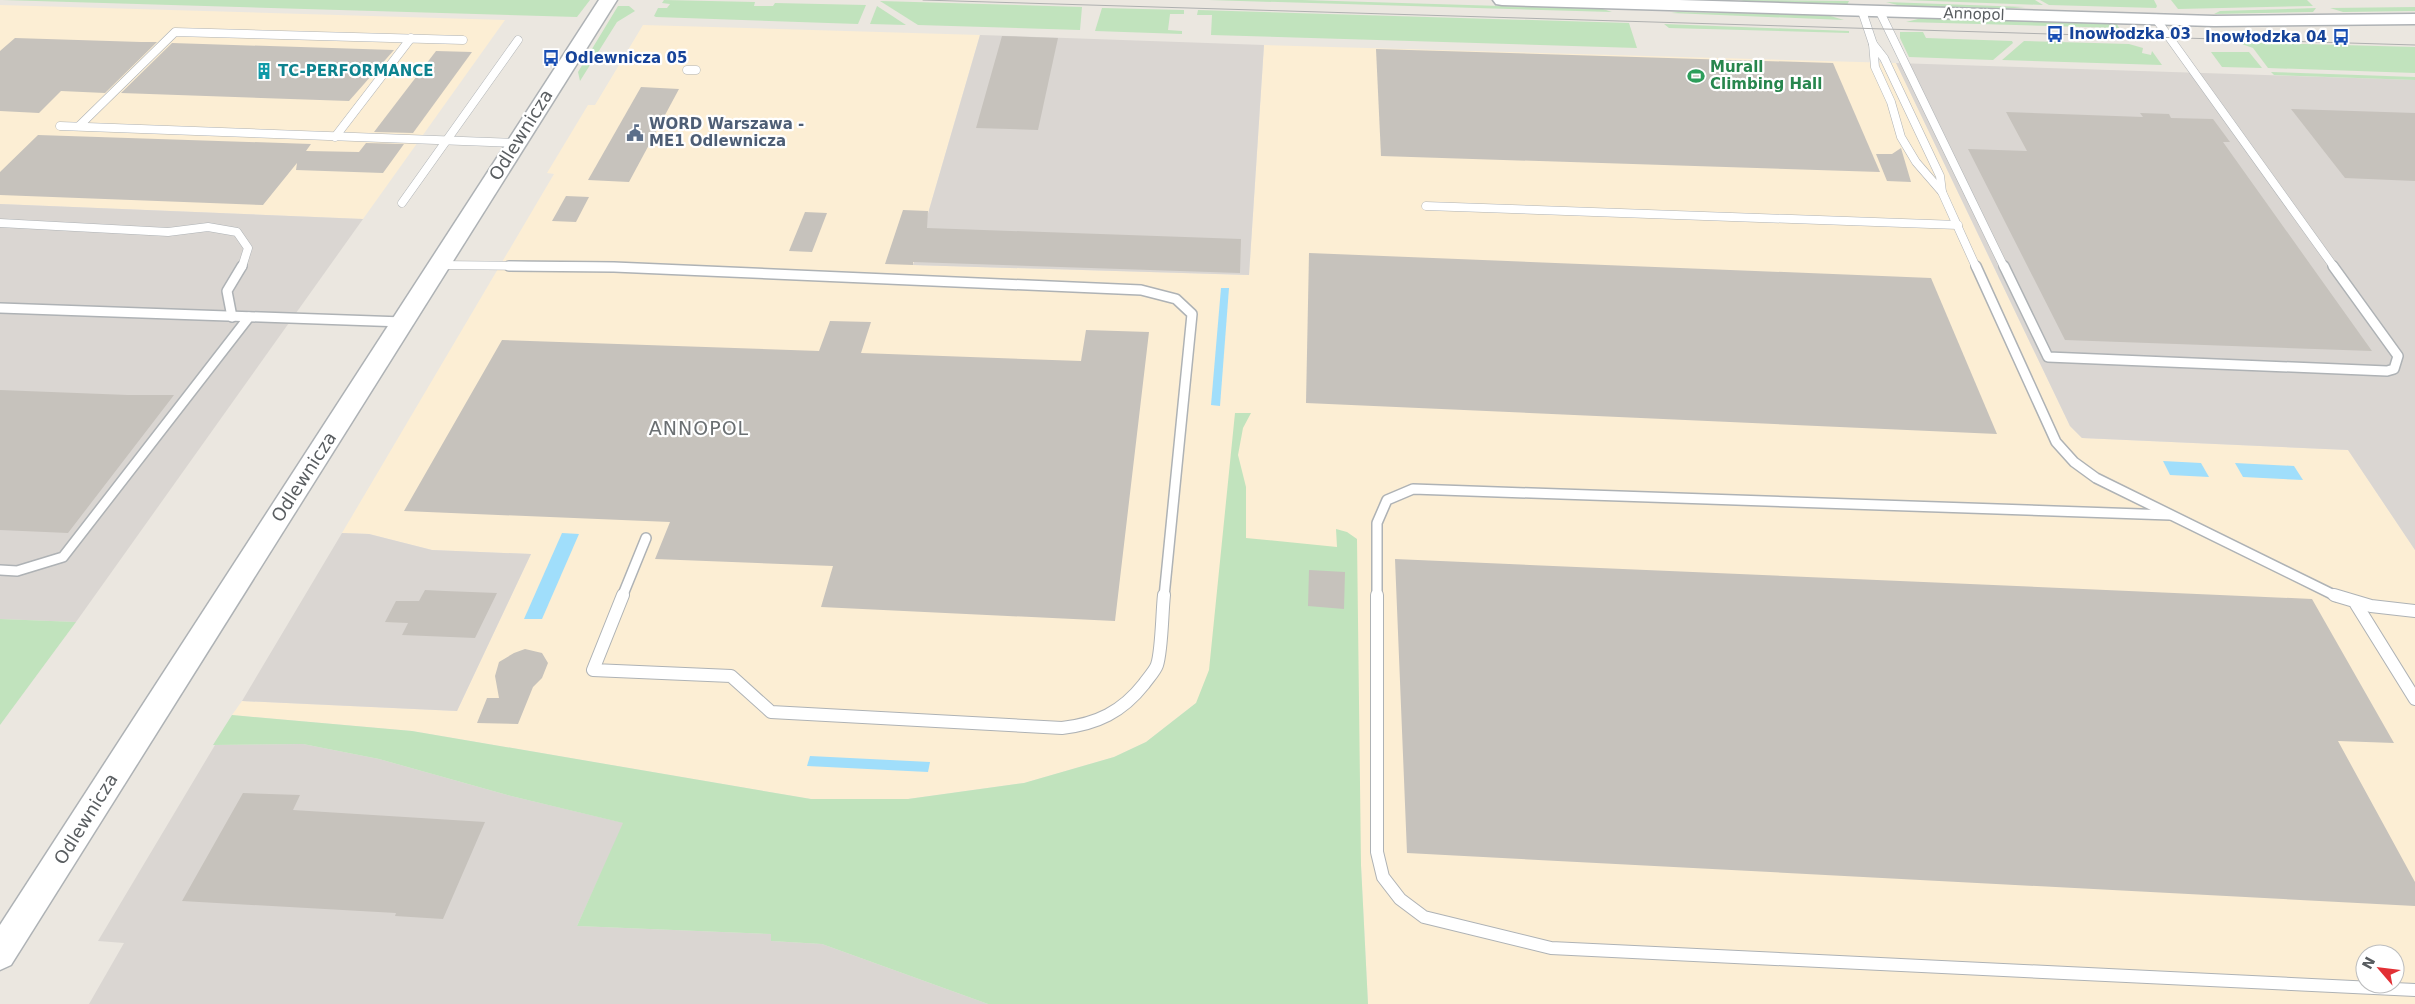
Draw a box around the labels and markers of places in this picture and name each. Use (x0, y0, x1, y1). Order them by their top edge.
bus stop icon: Inowłodzka 03 (2045, 24, 2065, 44)
place label: Inowłodzka 03 (2069, 25, 2191, 43)
bus stop icon: Inowłodzka 04 (2331, 27, 2351, 47)
place label: Inowłodzka 04 (2205, 28, 2327, 46)
bus stop icon: Odlewnicza 05 (541, 48, 561, 68)
place label: Odlewnicza 05 (565, 49, 687, 67)
place label: Murall Climbing Hall (1710, 58, 1822, 93)
building icon: TC-PERFORMANCE (254, 61, 274, 81)
place label: TC-PERFORMANCE (278, 62, 434, 80)
sports icon: Murall Climbing Hall (1686, 66, 1706, 86)
place label: WORD Warszawa - ME1 Odlewnicza (649, 115, 804, 150)
public building icon: WORD Warszawa - ME1 Odlewnicza (625, 123, 645, 143)

